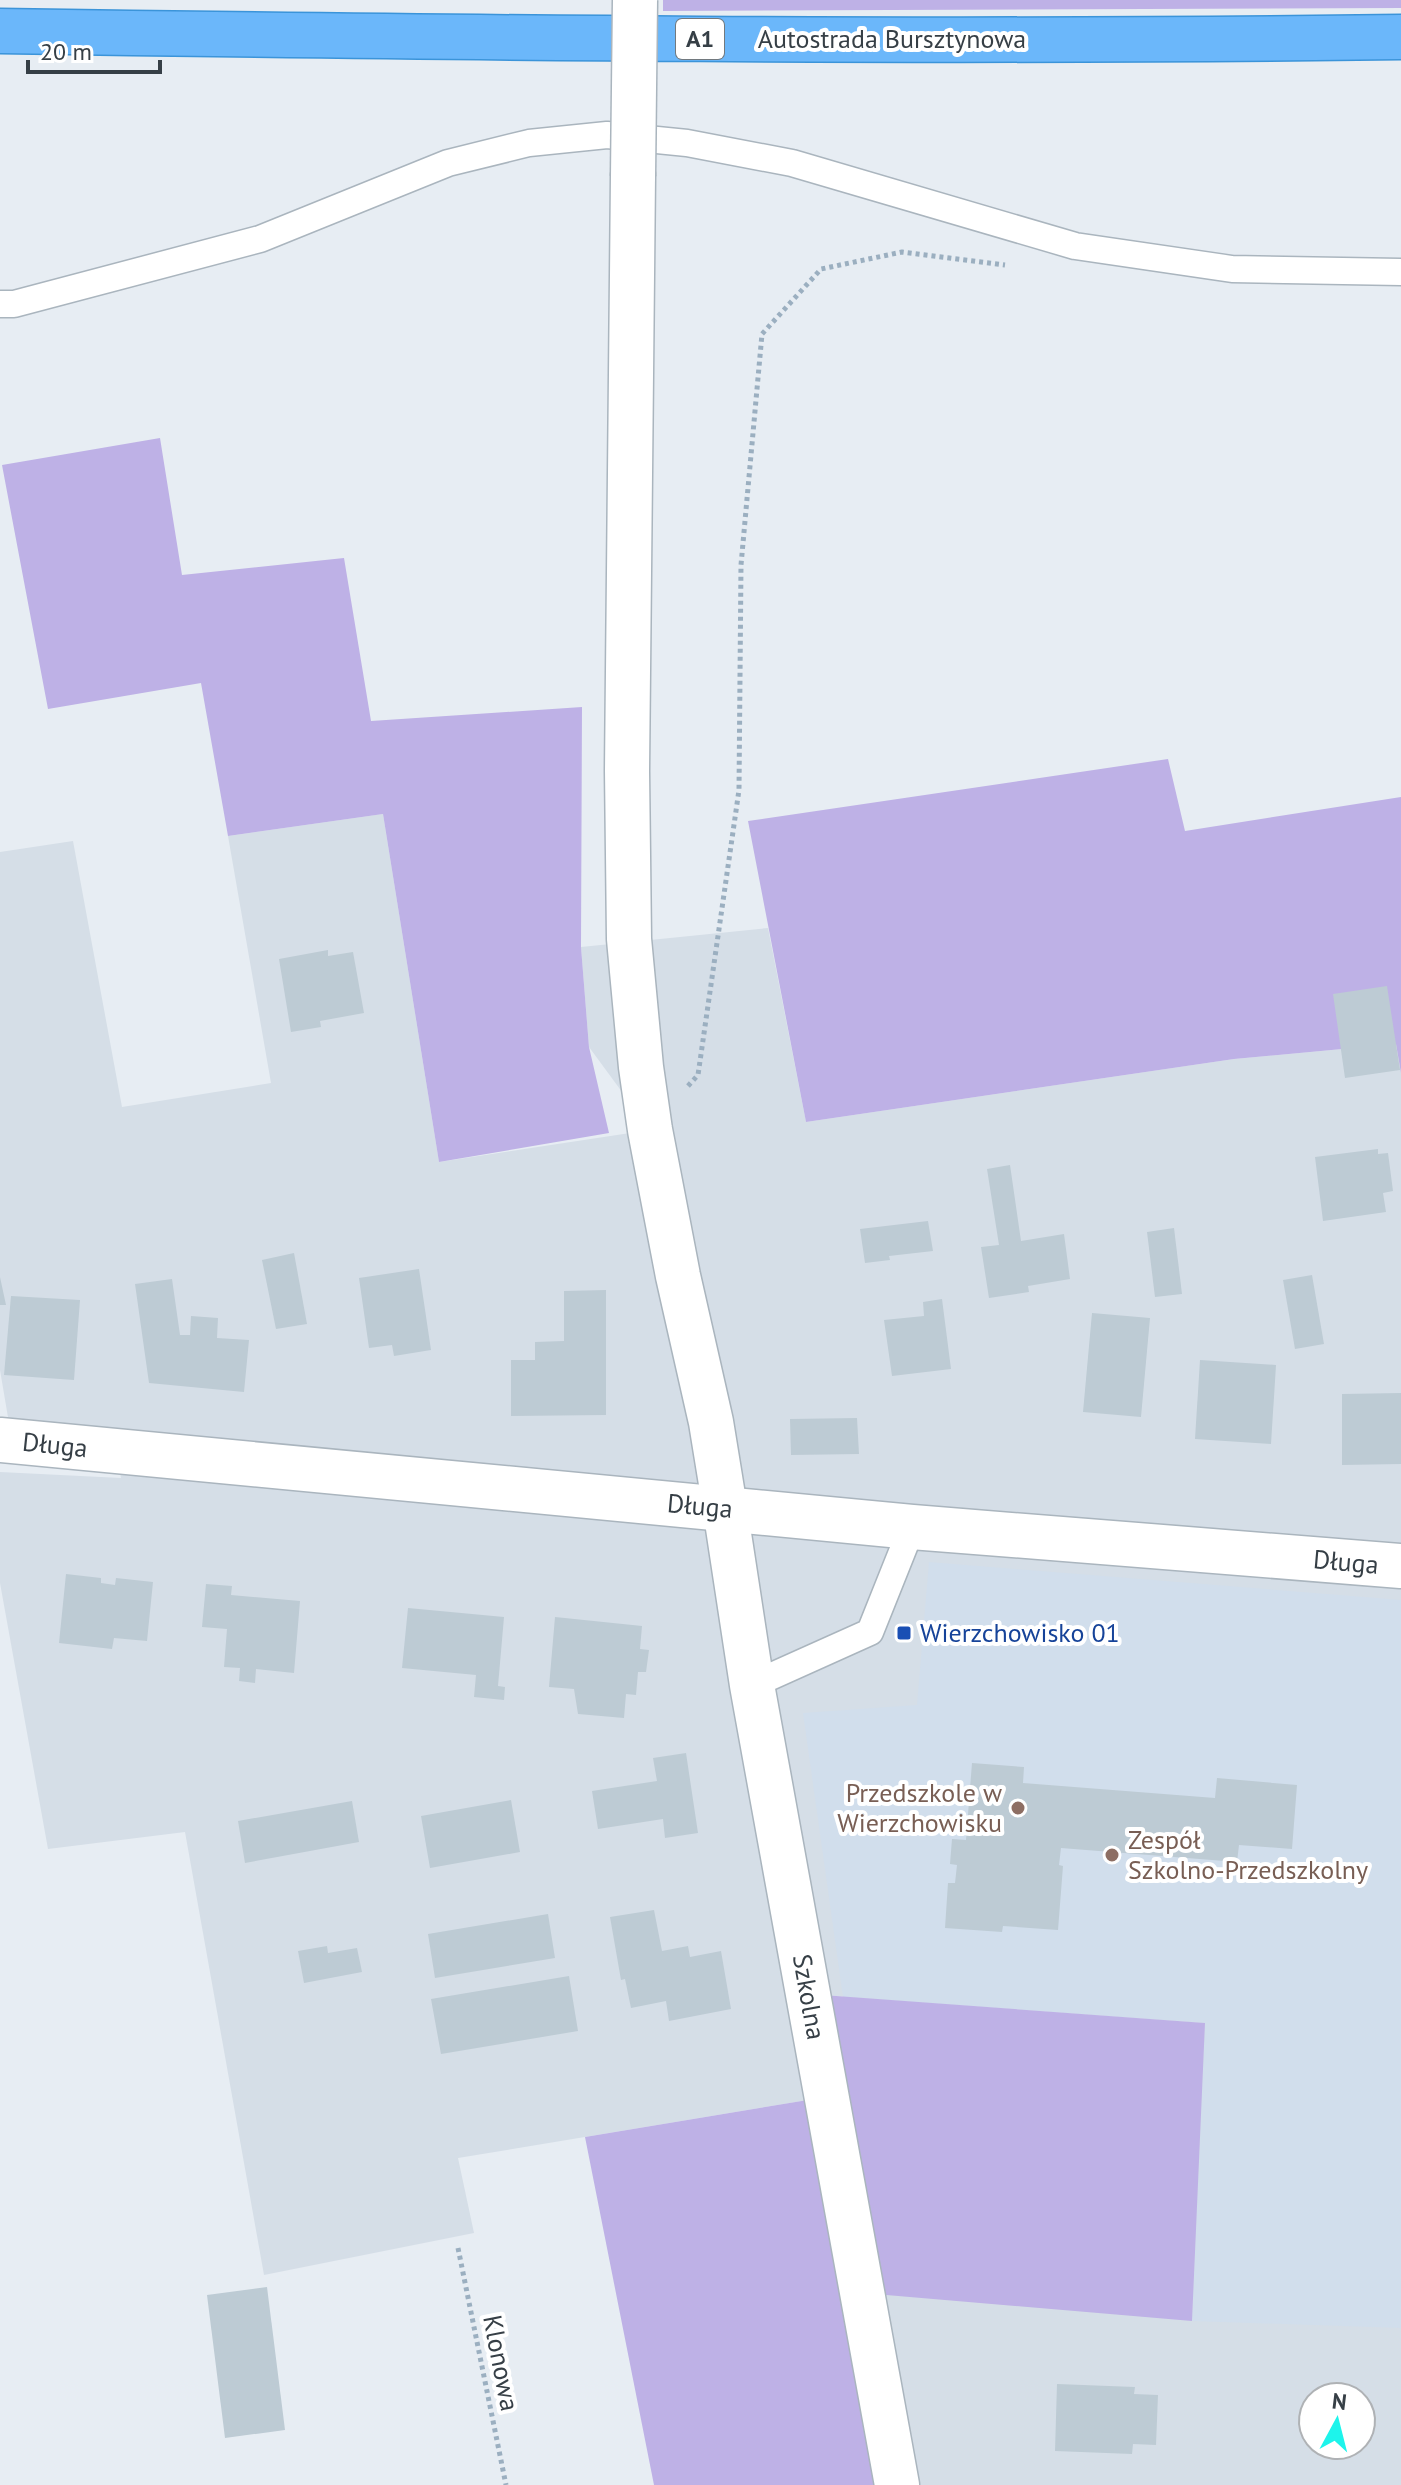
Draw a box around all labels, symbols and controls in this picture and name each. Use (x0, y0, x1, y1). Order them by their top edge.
road number: A1 (676, 19, 724, 59)
street label: Autostrada Bursztynowa (758, 22, 1026, 55)
scale bar (28, 24, 160, 74)
text: 20 m (40, 36, 92, 67)
street label: Długa (21, 1425, 89, 1464)
street label: Długa (666, 1486, 734, 1525)
street label: Długa (1312, 1542, 1380, 1581)
place label: Wierzchowisko 01 (920, 1616, 1120, 1649)
marker: Wierzchowisko 01 (895, 1624, 913, 1642)
place label: Przedszkole w Wierzchowisku (837, 1776, 1002, 1839)
marker: Przedszkole w Wierzchowisku (1009, 1799, 1027, 1817)
place label: Zespół Szkolno-Przedszkolny (1128, 1823, 1368, 1886)
marker: Zespół Szkolno-Przedszkolny (1103, 1846, 1121, 1864)
street label: Szkolna (786, 1952, 833, 2042)
street label: Klonowa (476, 2312, 527, 2414)
north arrow (1297, 2381, 1377, 2461)
text: N (1331, 2386, 1348, 2416)

